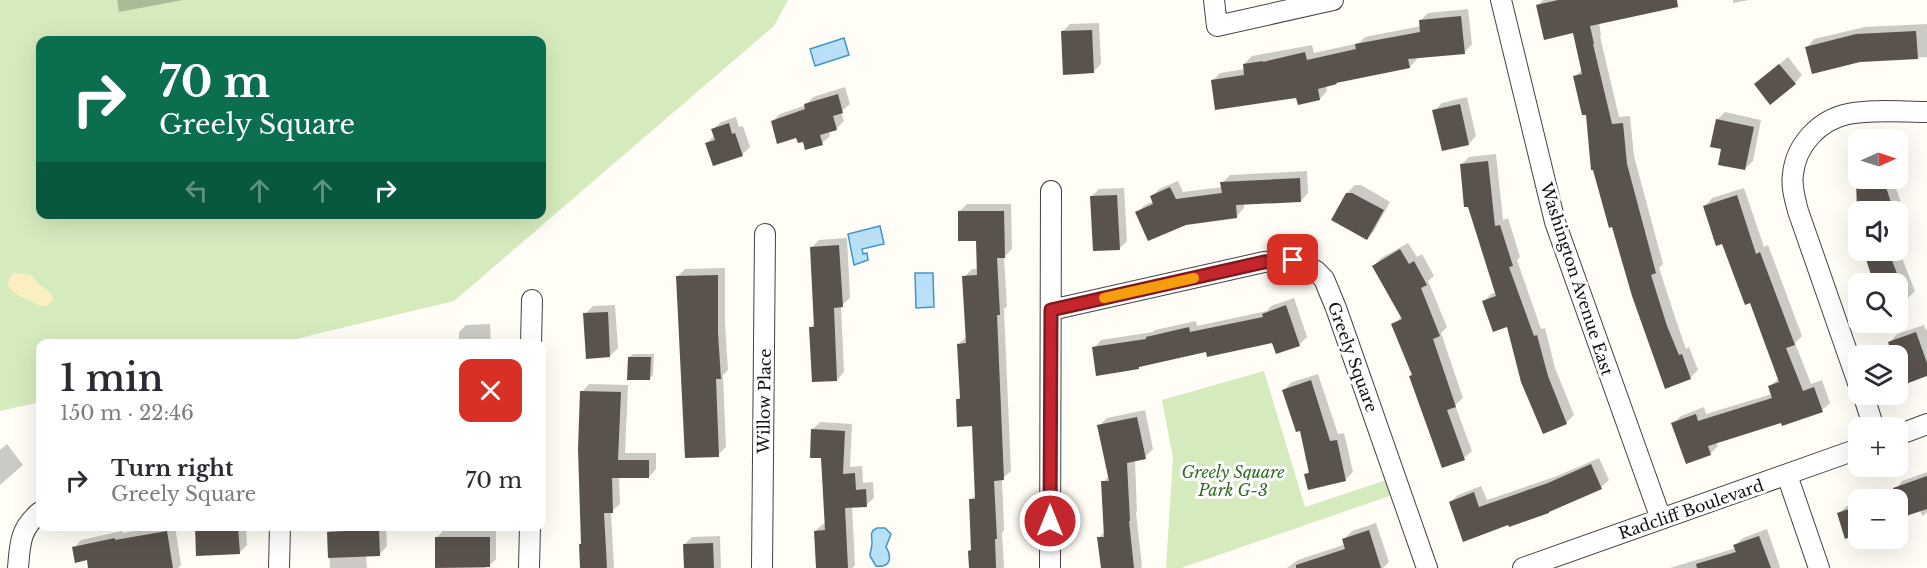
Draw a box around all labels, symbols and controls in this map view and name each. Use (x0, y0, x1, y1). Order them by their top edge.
text: 70 m (159, 56, 270, 108)
icon: right (60, 60, 138, 138)
text: Greely Square (159, 108, 355, 141)
north arrow (1848, 129, 1908, 189)
map controls (1848, 129, 1908, 549)
icon: left (180, 174, 213, 207)
icon: ahead (243, 174, 276, 207)
icon: ahead (306, 174, 339, 207)
icon: right (369, 174, 402, 207)
street label: Washington Avenue East (1536, 179, 1618, 378)
button: sound (1848, 201, 1908, 261)
pin (1267, 234, 1318, 285)
icon: arrive (1276, 243, 1309, 276)
button: search (1848, 273, 1908, 333)
street label: Greely Square (1324, 299, 1382, 415)
button: layers (1848, 345, 1908, 405)
street label: Willow Place (753, 348, 775, 455)
text: 1 min (60, 356, 164, 401)
button: close (459, 359, 522, 422)
text: 150 m · 22:46 (60, 401, 194, 425)
button: + (1848, 417, 1908, 477)
text: Turn right (111, 455, 233, 482)
park label: Greely Square Park G-3 (1181, 462, 1285, 500)
icon: right (60, 464, 93, 497)
text: 70 m (465, 467, 522, 494)
street label: Radcliff Boulevard (1616, 475, 1766, 543)
text: Greely Square (111, 482, 256, 506)
position arrow (1018, 489, 1082, 553)
button: − (1848, 489, 1908, 549)

